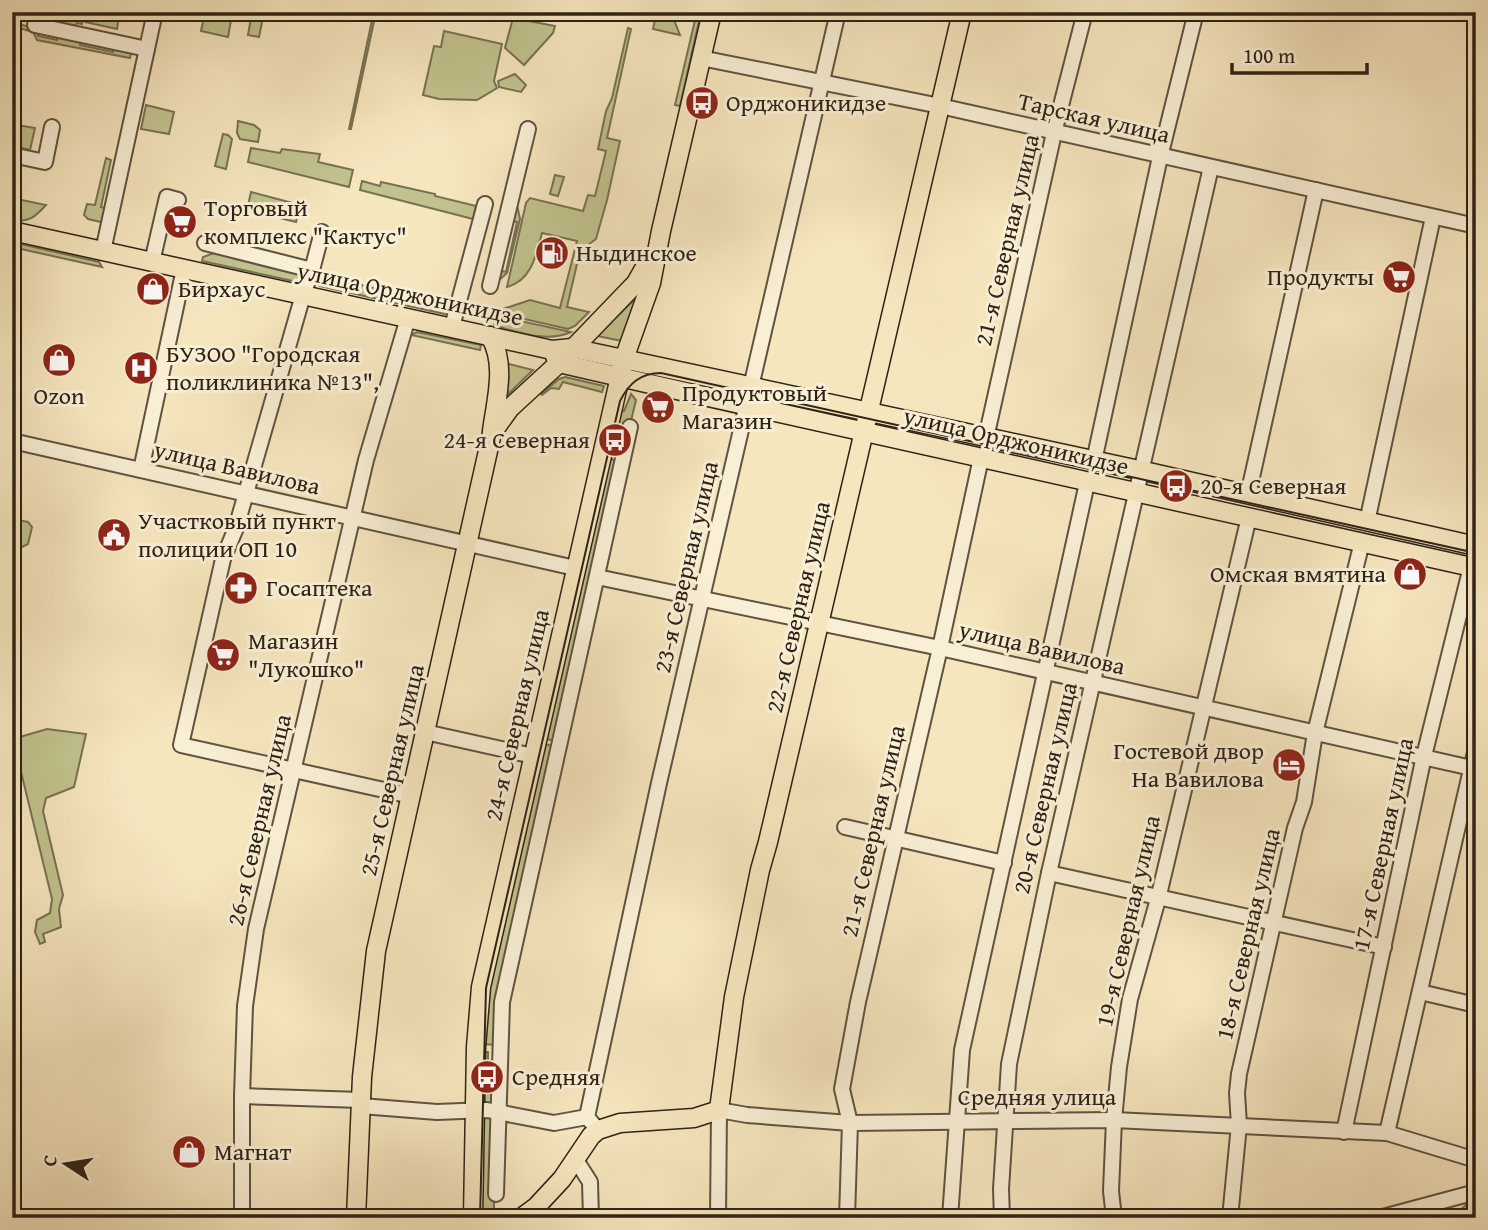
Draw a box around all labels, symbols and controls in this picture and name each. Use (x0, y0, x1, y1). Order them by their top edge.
scale bar (1232, 32, 1367, 76)
text: 100 m (1243, 40, 1295, 71)
street label: Тарская улица (1015, 83, 1174, 152)
bus stop icon: Орджоникидзе (683, 84, 721, 122)
place label: Орджоникидзе (726, 85, 886, 120)
street label: 21-я Северная улица (965, 130, 1048, 349)
place label: Торговый комплекс "Кактус" (204, 190, 407, 253)
supermarket icon: Торговый комплекс "Кактус" (161, 203, 199, 241)
fuel station icon: Ныдинское (533, 234, 571, 272)
place label: Ныдинское (576, 235, 697, 270)
street label: улица Орджоникидзе (293, 252, 526, 335)
supermarket icon: Продукты (1380, 258, 1418, 296)
place label: Продукты (1267, 259, 1374, 294)
shop icon: Бирхаус (134, 270, 172, 308)
place label: Бирхаус (178, 271, 266, 306)
place label: БУЗОО "Городская поликлиника №13", (166, 336, 379, 399)
shop icon: Ozon (40, 341, 78, 379)
hospital icon: БУЗОО "Городская поликлиника №13", (122, 349, 160, 387)
place label: Продуктовый Магазин (682, 375, 827, 438)
place label: Ozon (34, 378, 85, 413)
supermarket icon: Продуктовый Магазин (639, 388, 677, 426)
street label: улица Орджоникидзе (899, 397, 1132, 483)
bus stop icon: 24-я Северная (596, 421, 634, 459)
place label: 24-я Северная (443, 422, 590, 457)
street label: улица Вавилова (150, 431, 324, 504)
street label: 23-я Северная улица (644, 457, 727, 676)
bus stop icon: 20-я Северная (1157, 467, 1195, 505)
place label: 20-я Северная (1200, 468, 1347, 503)
street label: 22-я Северная улица (756, 497, 839, 716)
place label: Участковый пункт полиции ОП 10 (138, 503, 336, 566)
public building icon: Участковый пункт полиции ОП 10 (95, 516, 133, 554)
shop icon: Oмская вмятина (1391, 555, 1429, 593)
place label: Oмская вмятина (1210, 556, 1387, 591)
pharmacy icon: Госаптека (222, 569, 260, 607)
place label: Госаптека (266, 570, 373, 605)
street label: 24-я Северная улица (475, 605, 558, 824)
street label: улица Вавилова (955, 611, 1129, 684)
place label: Магазин "Лукошко" (248, 623, 364, 686)
supermarket icon: Магазин "Лукошко" (204, 636, 242, 674)
street label: 25-я Северная улица (350, 660, 433, 879)
street label: 20-я Северная улица (1003, 678, 1086, 897)
street label: 26-я Северная улица (217, 710, 300, 929)
street label: 21-я Северная улица (831, 721, 914, 940)
place label: Гостевой двор На Вавилова (1113, 733, 1265, 796)
street label: 17-я Северная улица (1343, 734, 1422, 953)
hotel icon: Гостевой двор На Вавилова (1270, 746, 1308, 784)
street label: 19-я Северная улица (1086, 811, 1169, 1030)
street label: 18-я Северная улица (1206, 824, 1289, 1043)
bus stop icon: Средняя (468, 1058, 506, 1096)
place label: Средняя (512, 1059, 601, 1094)
street label: Средняя улица (958, 1079, 1117, 1114)
north arrow (32, 1128, 102, 1198)
shop icon: Магнат (170, 1133, 208, 1171)
place label: Магнат (214, 1134, 292, 1169)
text: С (35, 1152, 64, 1169)

